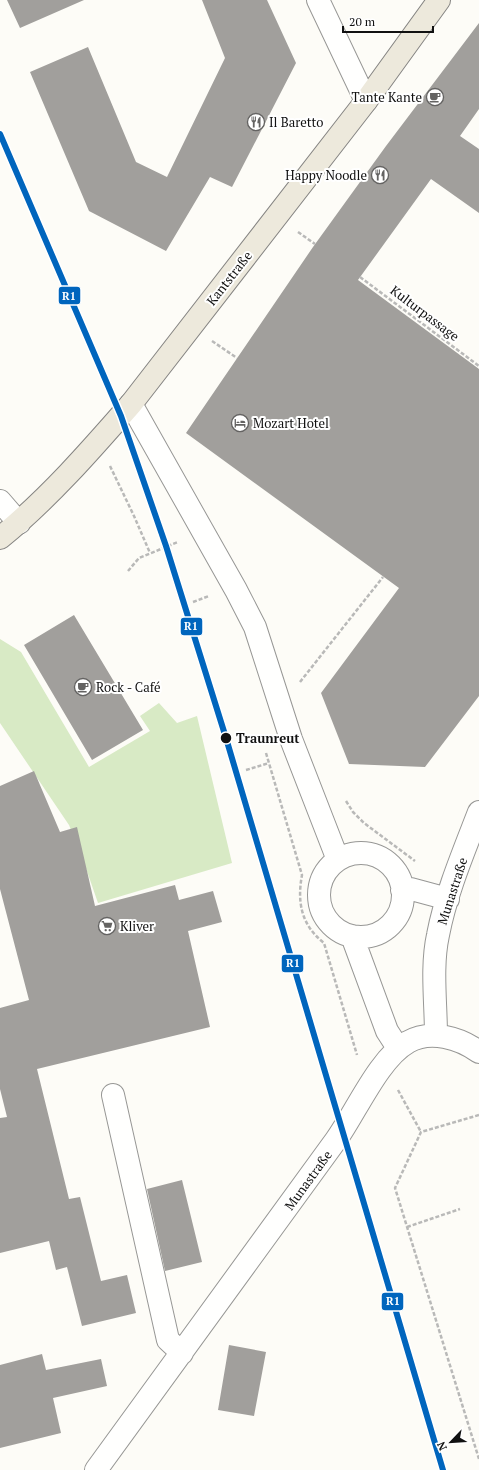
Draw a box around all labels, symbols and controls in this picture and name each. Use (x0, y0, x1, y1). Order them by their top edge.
scale bar (343, 8, 433, 34)
text: 20 m (349, 14, 376, 29)
cafe icon: Tante Kante (425, 87, 445, 107)
place label: Tante Kante (351, 88, 422, 106)
restaurant icon: Il Baretto (246, 112, 266, 132)
place label: Il Baretto (269, 113, 324, 131)
restaurant icon: Happy Noodle (370, 165, 390, 185)
place label: Happy Noodle (285, 166, 367, 184)
street label: Kantstraße (202, 247, 256, 309)
street label: Kulturpassage (387, 281, 463, 345)
line badge: R1 (58, 286, 81, 305)
text: R1 (62, 289, 76, 303)
hotel icon: Mozart Hotel (230, 413, 250, 433)
place label: Mozart Hotel (253, 414, 329, 432)
line badge: R1 (180, 617, 203, 636)
text: R1 (184, 619, 198, 633)
cafe icon: Rock - Café (73, 677, 93, 697)
place label: Rock - Café (96, 678, 160, 696)
place label: Traunreut (236, 729, 300, 747)
marker: Traunreut (219, 731, 233, 745)
street label: Munastraße (433, 855, 471, 927)
supermarket icon: Kliver (97, 916, 117, 936)
place label: Kliver (120, 917, 154, 935)
line badge: R1 (281, 954, 304, 973)
text: R1 (286, 956, 300, 970)
street label: Munastraße (280, 1146, 336, 1214)
line badge: R1 (381, 1292, 404, 1311)
text: R1 (386, 1294, 400, 1308)
north arrow (431, 1422, 471, 1462)
text: N (434, 1439, 450, 1453)

